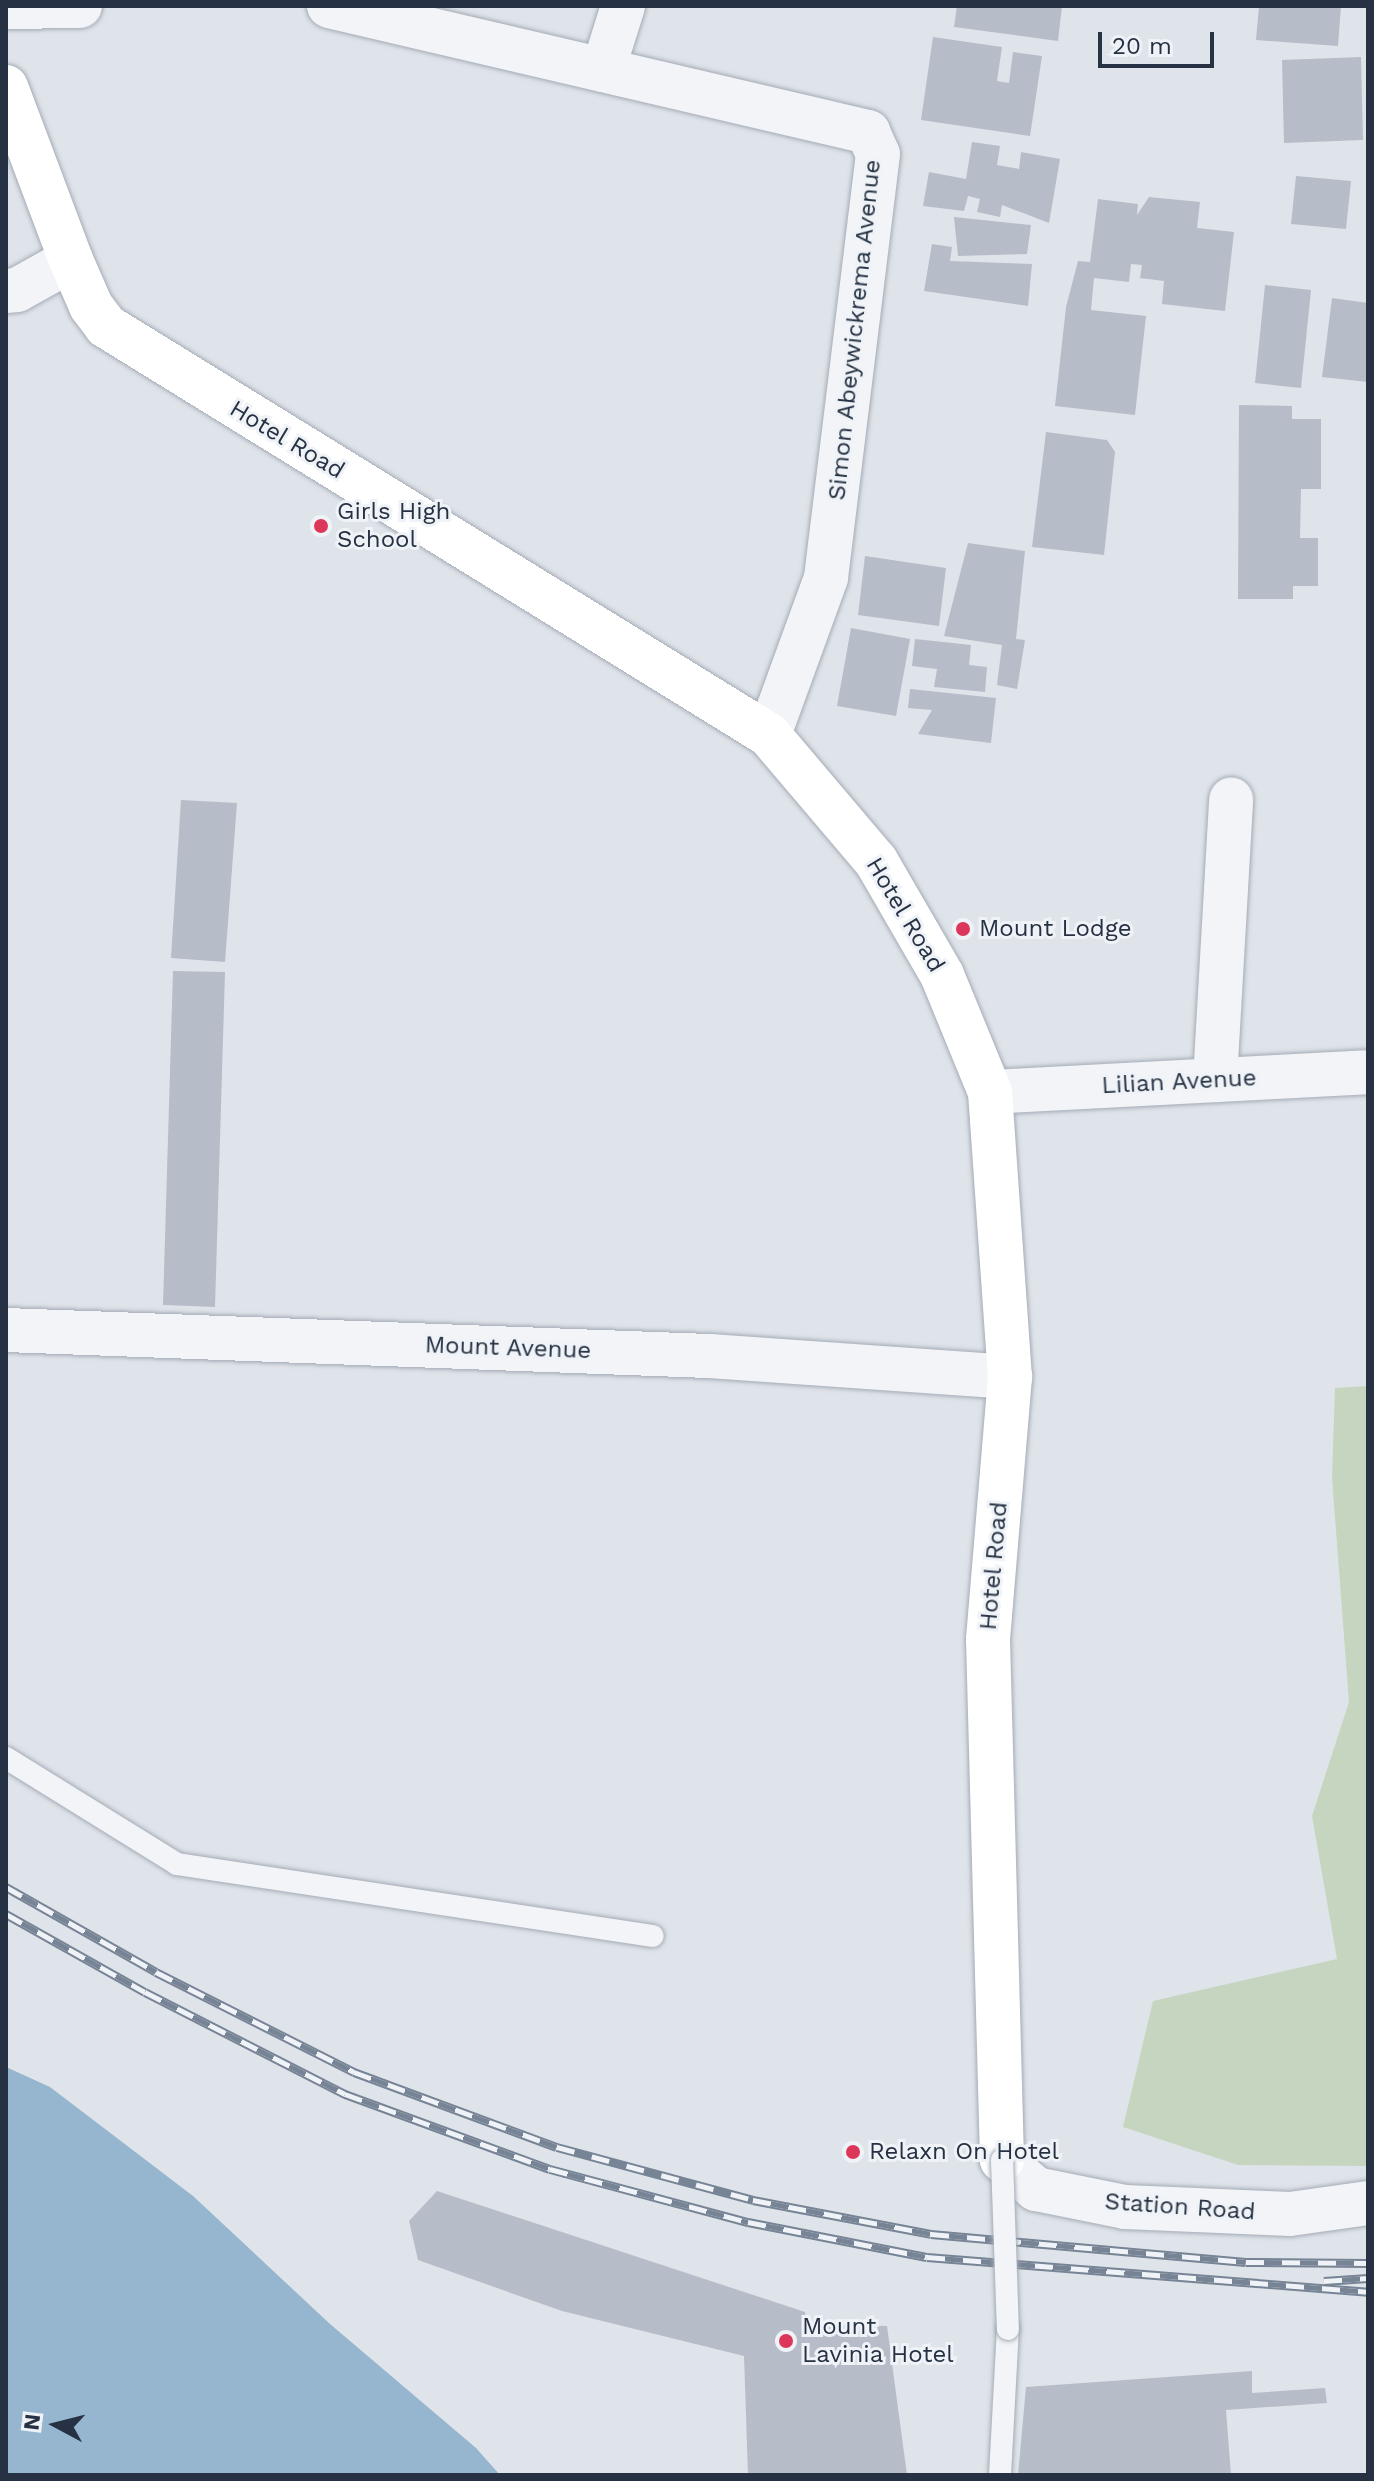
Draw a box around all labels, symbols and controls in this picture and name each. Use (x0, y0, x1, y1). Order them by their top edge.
scale bar (1102, 16, 1218, 66)
text: 20 m (1112, 32, 1172, 60)
street label: Simon Abeywickrema Avenue (823, 157, 887, 503)
street label: Hotel Road (224, 394, 350, 486)
place label: Girls High School (337, 498, 450, 554)
marker: Girls High School (312, 517, 330, 535)
street label: Hotel Road (859, 852, 951, 978)
place label: Mount Lodge (979, 915, 1131, 943)
marker: Mount Lodge (954, 920, 972, 938)
street label: Lilian Avenue (1100, 1064, 1258, 1100)
street label: Mount Avenue (424, 1331, 592, 1365)
street label: Hotel Road (974, 1500, 1014, 1632)
place label: Relaxn On Hotel (869, 2138, 1059, 2166)
marker: Relaxn On Hotel (844, 2143, 862, 2161)
street label: Station Road (1104, 2187, 1256, 2227)
place label: Mount Lavinia Hotel (802, 2313, 954, 2369)
marker: Mount Lavinia Hotel (777, 2332, 795, 2350)
north arrow (16, 2385, 96, 2465)
text: N (18, 2412, 45, 2432)

